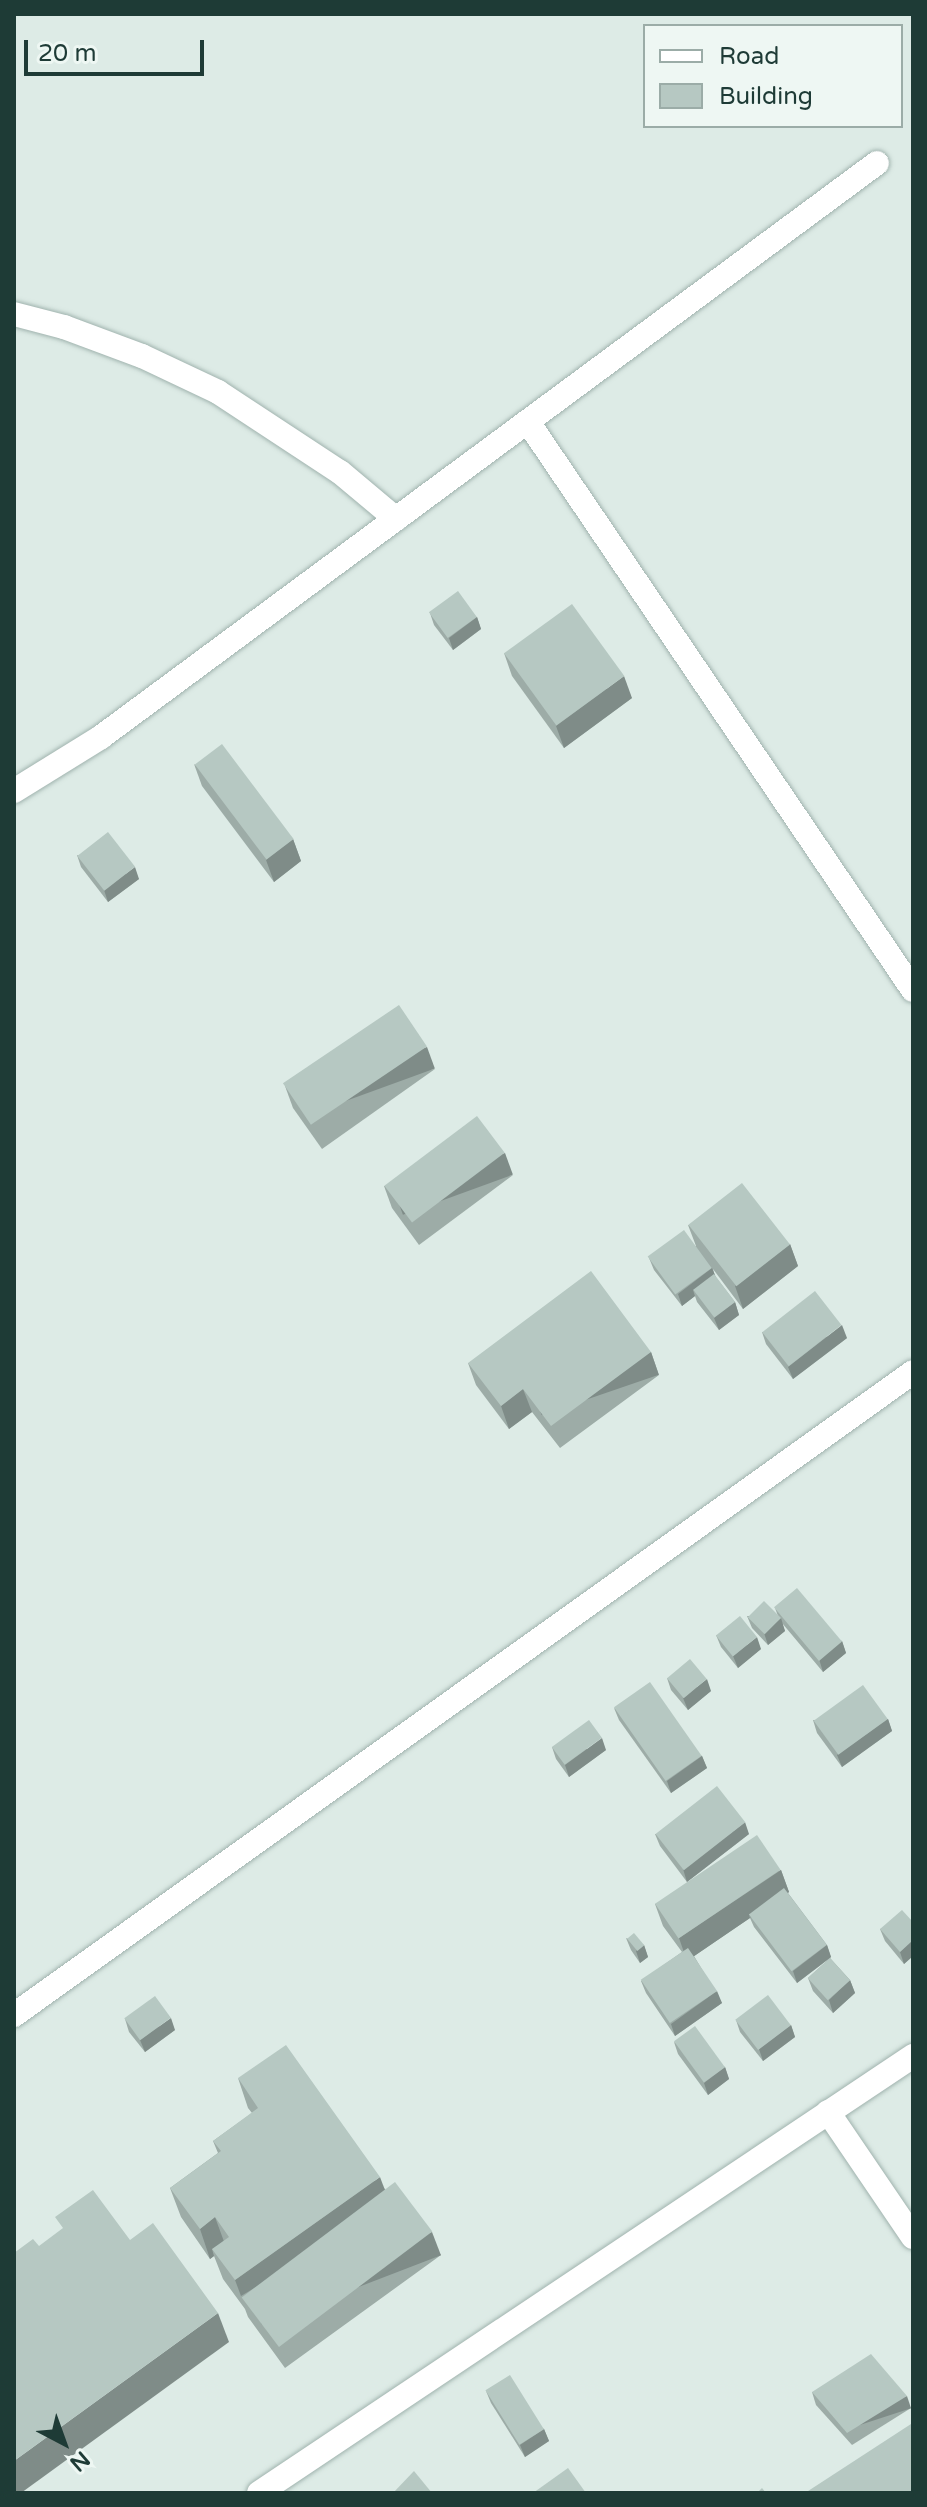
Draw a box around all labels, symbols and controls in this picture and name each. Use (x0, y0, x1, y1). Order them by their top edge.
scale bar (28, 24, 208, 74)
legend (643, 24, 903, 128)
text: 20 m (38, 39, 96, 68)
text: Road (719, 42, 779, 71)
text: Building (719, 82, 813, 111)
north arrow (24, 2403, 104, 2483)
text: N (65, 2445, 95, 2477)

